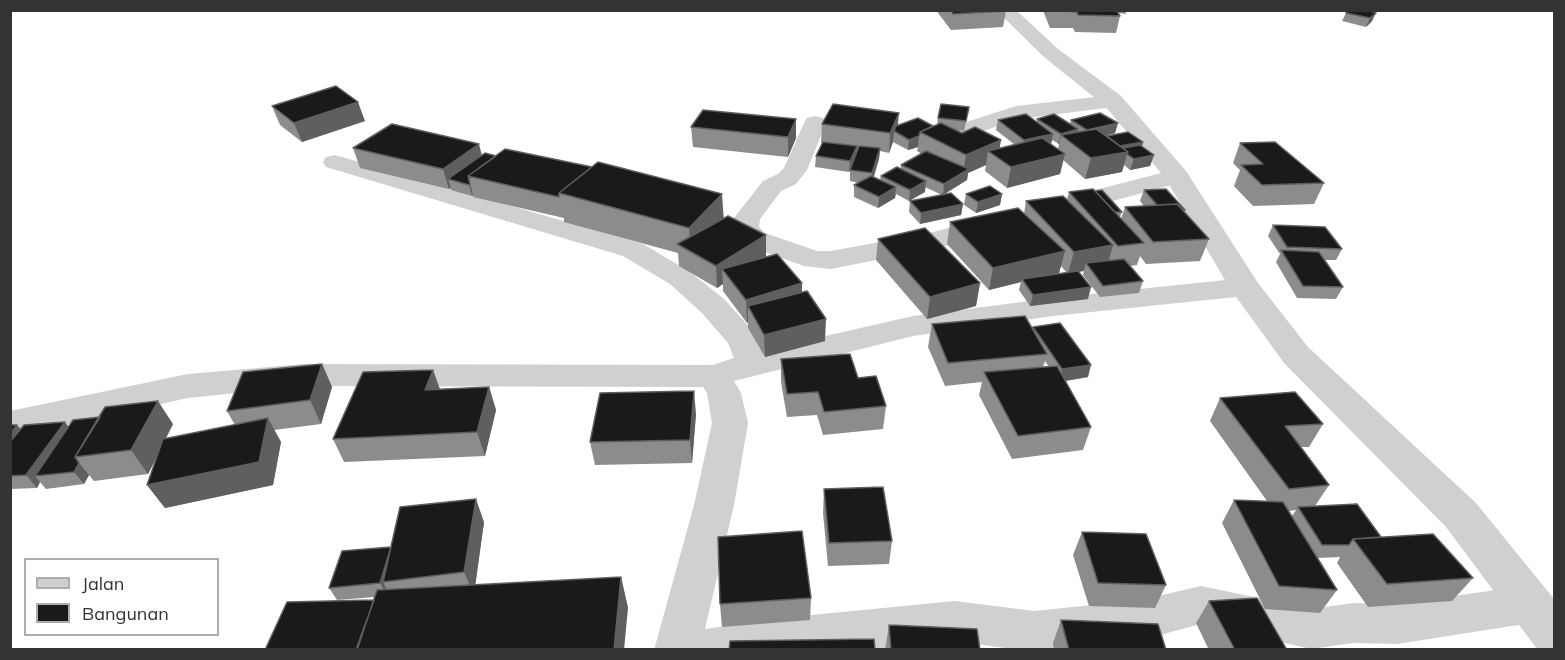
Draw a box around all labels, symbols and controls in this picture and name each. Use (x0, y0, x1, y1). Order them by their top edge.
legend (24, 558, 219, 636)
text: Jalan (82, 572, 124, 595)
text: Bangunan (82, 602, 169, 625)

